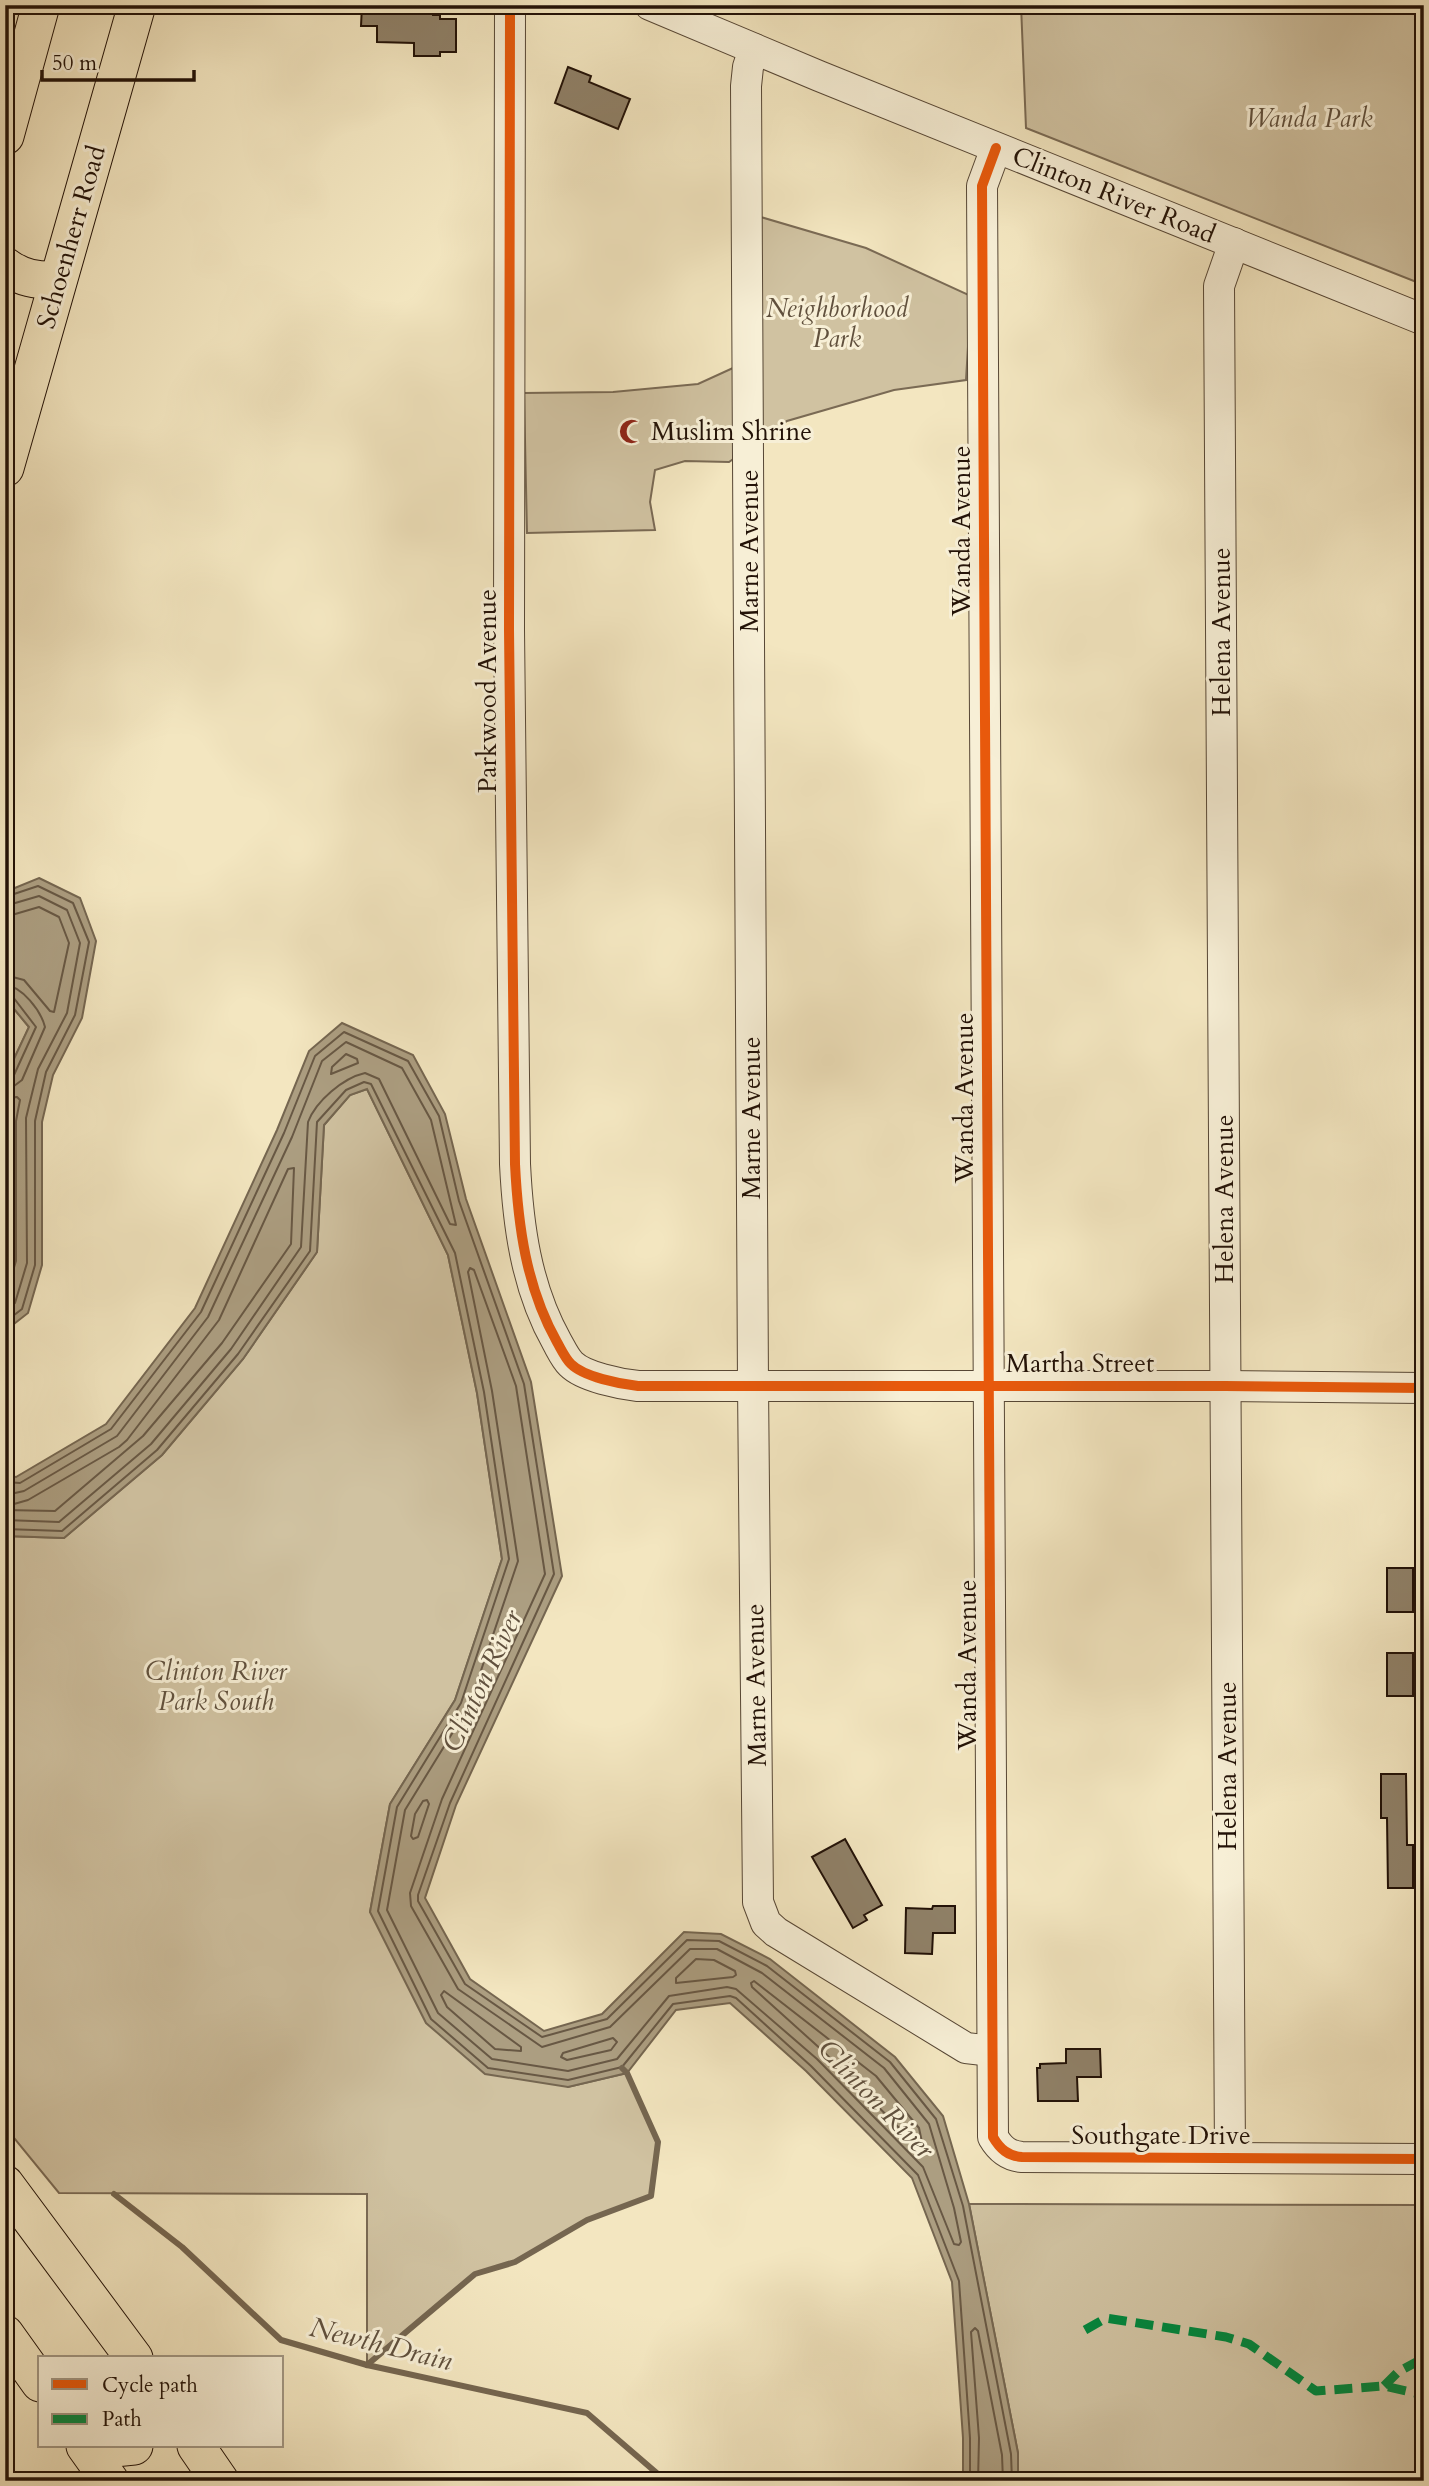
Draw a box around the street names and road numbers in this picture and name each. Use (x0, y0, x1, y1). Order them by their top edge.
street label: Clinton River Road (1007, 138, 1221, 252)
street label: Schoenherr Road (28, 141, 114, 333)
street label: Wanda Avenue (944, 445, 979, 618)
street label: Marne Avenue (732, 469, 767, 633)
street label: Helena Avenue (1204, 547, 1239, 717)
street label: Parkwood Avenue (470, 589, 505, 793)
street label: Wanda Avenue (947, 1012, 982, 1185)
street label: Marne Avenue (734, 1036, 769, 1200)
street label: Helena Avenue (1207, 1114, 1242, 1284)
street label: Martha Street (1006, 1346, 1154, 1381)
street label: Wanda Avenue (950, 1579, 985, 1752)
street label: Marne Avenue (737, 1603, 775, 1767)
street label: Helena Avenue (1210, 1681, 1245, 1851)
street label: Southgate Drive (1071, 2118, 1251, 2153)

